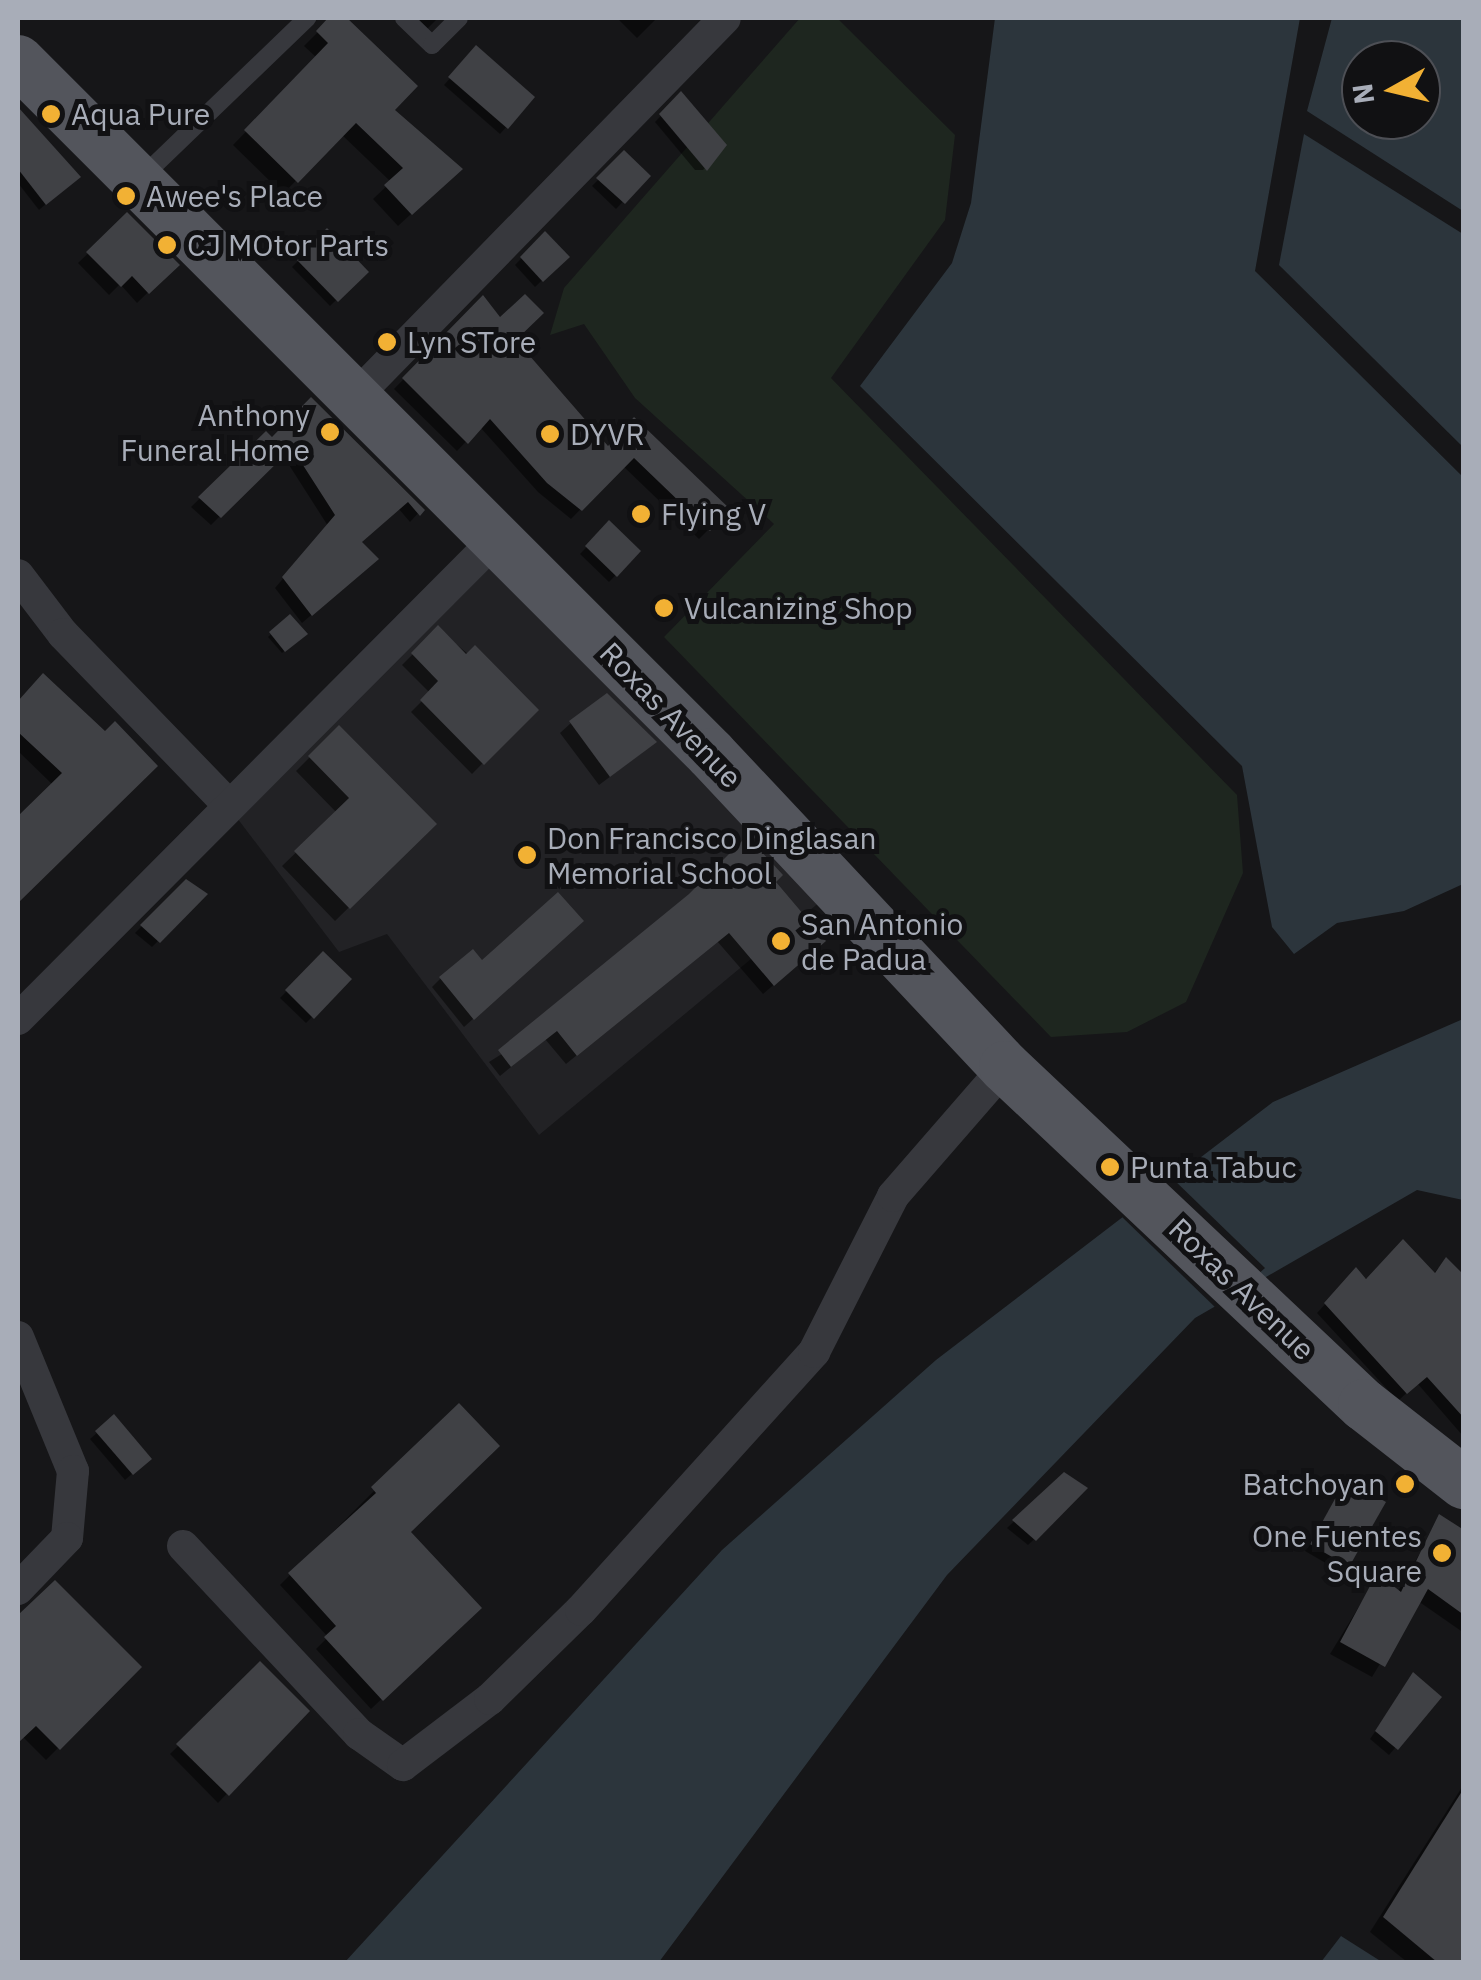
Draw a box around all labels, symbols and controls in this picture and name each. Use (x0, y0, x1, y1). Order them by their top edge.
north arrow (1341, 40, 1441, 140)
text: N (1343, 81, 1383, 107)
place label: Aqua Pure (71, 96, 210, 132)
marker: Aqua Pure (40, 103, 62, 125)
place label: Awee's Place (146, 178, 323, 214)
marker: Awee's Place (115, 185, 137, 207)
place label: CJ MOtor Parts (187, 227, 389, 263)
marker: CJ MOtor Parts (156, 234, 178, 256)
place label: Lyn STore (407, 324, 536, 360)
marker: Lyn STore (376, 331, 398, 353)
place label: Anthony Funeral Home (121, 397, 310, 468)
place label: DYVR (570, 416, 645, 452)
marker: Anthony Funeral Home (319, 421, 341, 443)
marker: DYVR (539, 423, 561, 445)
place label: Flying V (661, 496, 766, 532)
marker: Flying V (630, 503, 652, 525)
place label: Vulcanizing Shop (684, 590, 913, 626)
marker: Vulcanizing Shop (653, 597, 675, 619)
street label: Roxas Avenue (593, 635, 749, 795)
place label: Don Francisco Dinglasan Memorial School (547, 820, 877, 890)
marker: Don Francisco Dinglasan Memorial School (516, 844, 538, 866)
place label: San Antonio de Padua (801, 906, 963, 976)
marker: San Antonio de Padua (770, 930, 792, 952)
place label: Punta Tabuc (1130, 1149, 1296, 1185)
marker: Punta Tabuc (1099, 1156, 1121, 1178)
street label: Roxas Avenue (1162, 1211, 1322, 1367)
place label: Batchoyan (1243, 1466, 1385, 1502)
marker: Batchoyan (1394, 1473, 1416, 1495)
place label: One Fuentes Square (1252, 1518, 1422, 1588)
marker: One Fuentes Square (1431, 1542, 1453, 1564)

